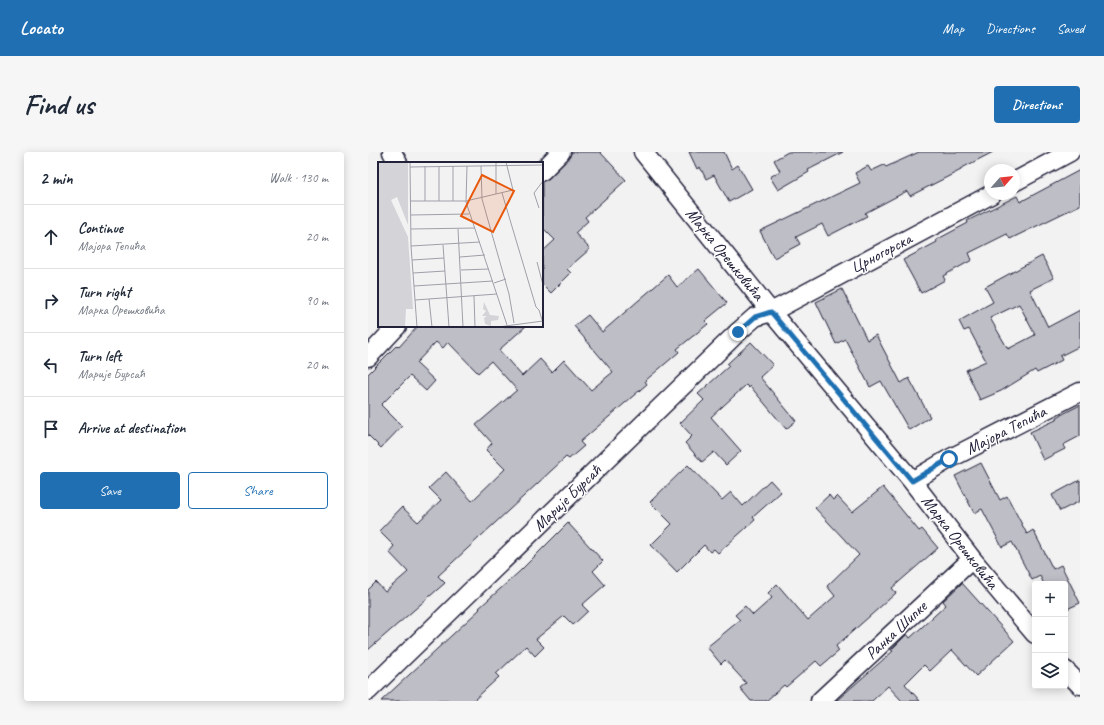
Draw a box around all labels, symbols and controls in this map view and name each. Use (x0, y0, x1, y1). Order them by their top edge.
text: Locato (20, 16, 63, 40)
text: Map (943, 20, 964, 37)
text: Directions (986, 20, 1035, 37)
text: Saved (1057, 20, 1084, 37)
button: Directions (994, 86, 1080, 123)
text: Find us (24, 87, 94, 122)
inset map (378, 162, 543, 327)
north arrow (984, 164, 1020, 200)
text: 2 min (40, 168, 73, 189)
text: Walk · 130 m (269, 170, 328, 186)
street label: Марка Орешковића (681, 203, 770, 306)
text: Continue (78, 219, 123, 238)
icon: ahead (40, 226, 62, 248)
street label: Црногорска (847, 227, 917, 278)
text: 20 m (306, 229, 328, 245)
text: Мајора Тепића (78, 238, 145, 254)
text: Turn right (78, 283, 131, 302)
icon: right (40, 290, 62, 312)
text: 90 m (306, 293, 328, 309)
text: Марка Орешковића (78, 302, 165, 318)
route end (729, 323, 747, 341)
text: Turn left (78, 347, 121, 366)
icon: left (40, 354, 62, 376)
text: 20 m (306, 357, 328, 373)
text: Марије Бурсаћ (78, 366, 145, 382)
street label: Мајора Тепића (962, 400, 1051, 459)
icon: arrive (40, 418, 62, 440)
text: Arrive at destination (78, 419, 185, 438)
route start (940, 450, 958, 468)
street label: Марије Бурсаћ (528, 460, 606, 536)
button: Save (40, 472, 180, 509)
button: Share (188, 472, 328, 509)
street label: Марка Орешковића (917, 491, 1004, 594)
map controls (1032, 581, 1068, 689)
button: + (1032, 581, 1068, 617)
street label: Ранка Шипке (861, 595, 932, 664)
button: − (1032, 617, 1068, 653)
button: layers (1032, 653, 1068, 689)

